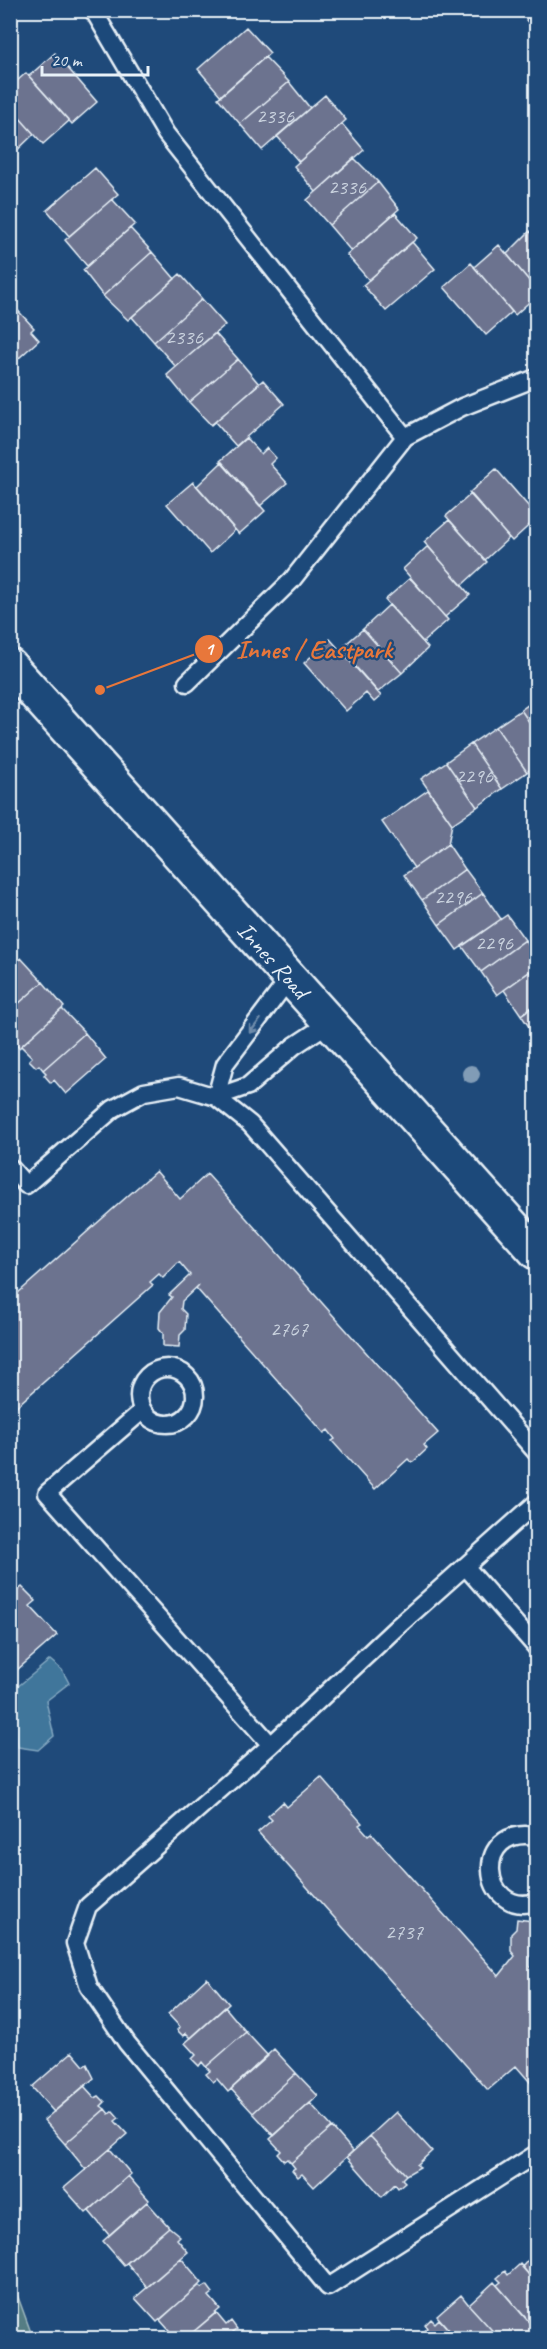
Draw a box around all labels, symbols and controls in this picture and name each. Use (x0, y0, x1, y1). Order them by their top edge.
scale bar (42, 39, 148, 77)
text: 20 m (51, 49, 84, 71)
house number: 2336 (256, 103, 294, 129)
house number: 2336 (328, 174, 366, 200)
house number: 2336 (165, 324, 203, 350)
callout: Innes / Eastpark (194, 627, 404, 671)
text: Innes / Eastpark (236, 633, 394, 666)
text: 1 (205, 638, 215, 660)
house number: 2296 (455, 763, 493, 789)
house number: 2296 (434, 884, 472, 910)
street label: Innes Road (231, 915, 318, 1007)
house number: 2296 (475, 930, 513, 956)
one-way arrow (248, 1018, 261, 1034)
house number: 2767 (270, 1316, 309, 1342)
house number: 2737 (385, 1919, 424, 1945)

